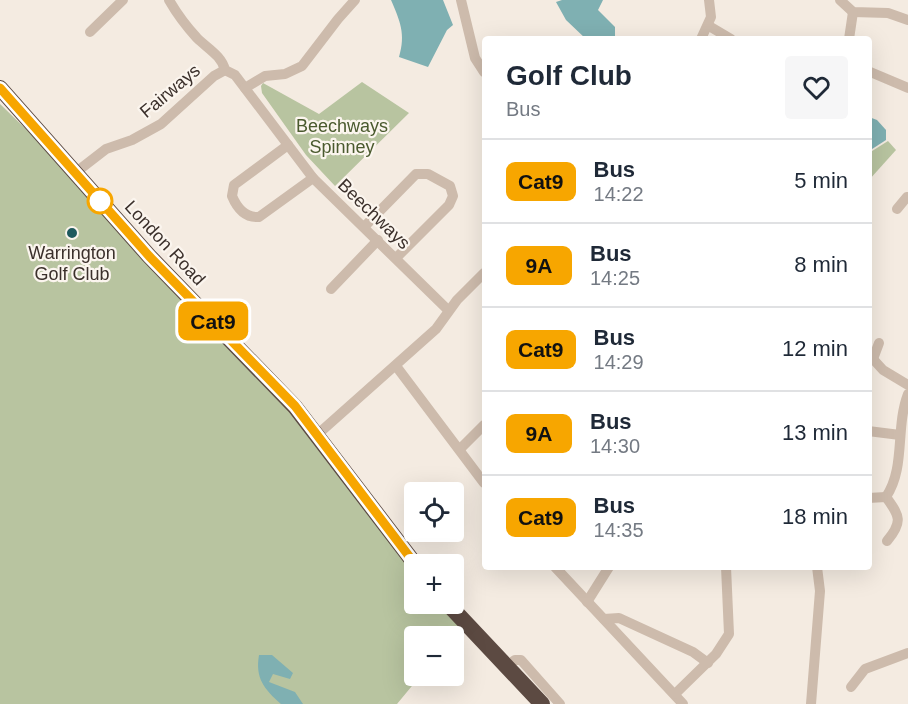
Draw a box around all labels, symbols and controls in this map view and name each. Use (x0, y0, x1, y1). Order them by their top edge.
button: heart (785, 56, 848, 119)
street label: Fairways (136, 60, 204, 122)
text: Golf Club (506, 60, 632, 91)
text: Bus (506, 98, 540, 120)
park label: Beechways Spinney (296, 116, 388, 157)
text: Bus (594, 157, 635, 182)
text: 5 min (794, 168, 848, 193)
text: Cat9 (518, 170, 564, 193)
street label: Beechways (334, 175, 414, 253)
text: 14:22 (594, 183, 644, 205)
unlabelled marker (87, 188, 113, 214)
street label: London Road (121, 197, 209, 289)
marker: Warrington Golf Club (65, 226, 79, 240)
text: Bus (590, 241, 632, 266)
place label: Warrington Golf Club (28, 243, 116, 284)
text: 8 min (794, 252, 848, 277)
text: 9A (526, 254, 552, 277)
text: 14:25 (590, 267, 640, 289)
line badge: Cat9 (171, 302, 255, 340)
text: Cat9 (190, 310, 236, 333)
text: Bus (594, 325, 635, 350)
text: 12 min (782, 336, 848, 361)
text: Cat9 (518, 338, 564, 361)
text: 14:29 (594, 351, 644, 373)
text: Bus (590, 409, 632, 434)
text: 13 min (782, 420, 848, 445)
text: 9A (526, 422, 552, 445)
text: 14:30 (590, 435, 640, 457)
map controls (404, 482, 464, 686)
button: locate (404, 482, 464, 542)
text: Bus (594, 493, 635, 518)
text: 18 min (782, 504, 848, 529)
text: Cat9 (518, 506, 564, 529)
text: 14:35 (594, 519, 644, 541)
button: + (404, 554, 464, 614)
button: − (404, 626, 464, 686)

